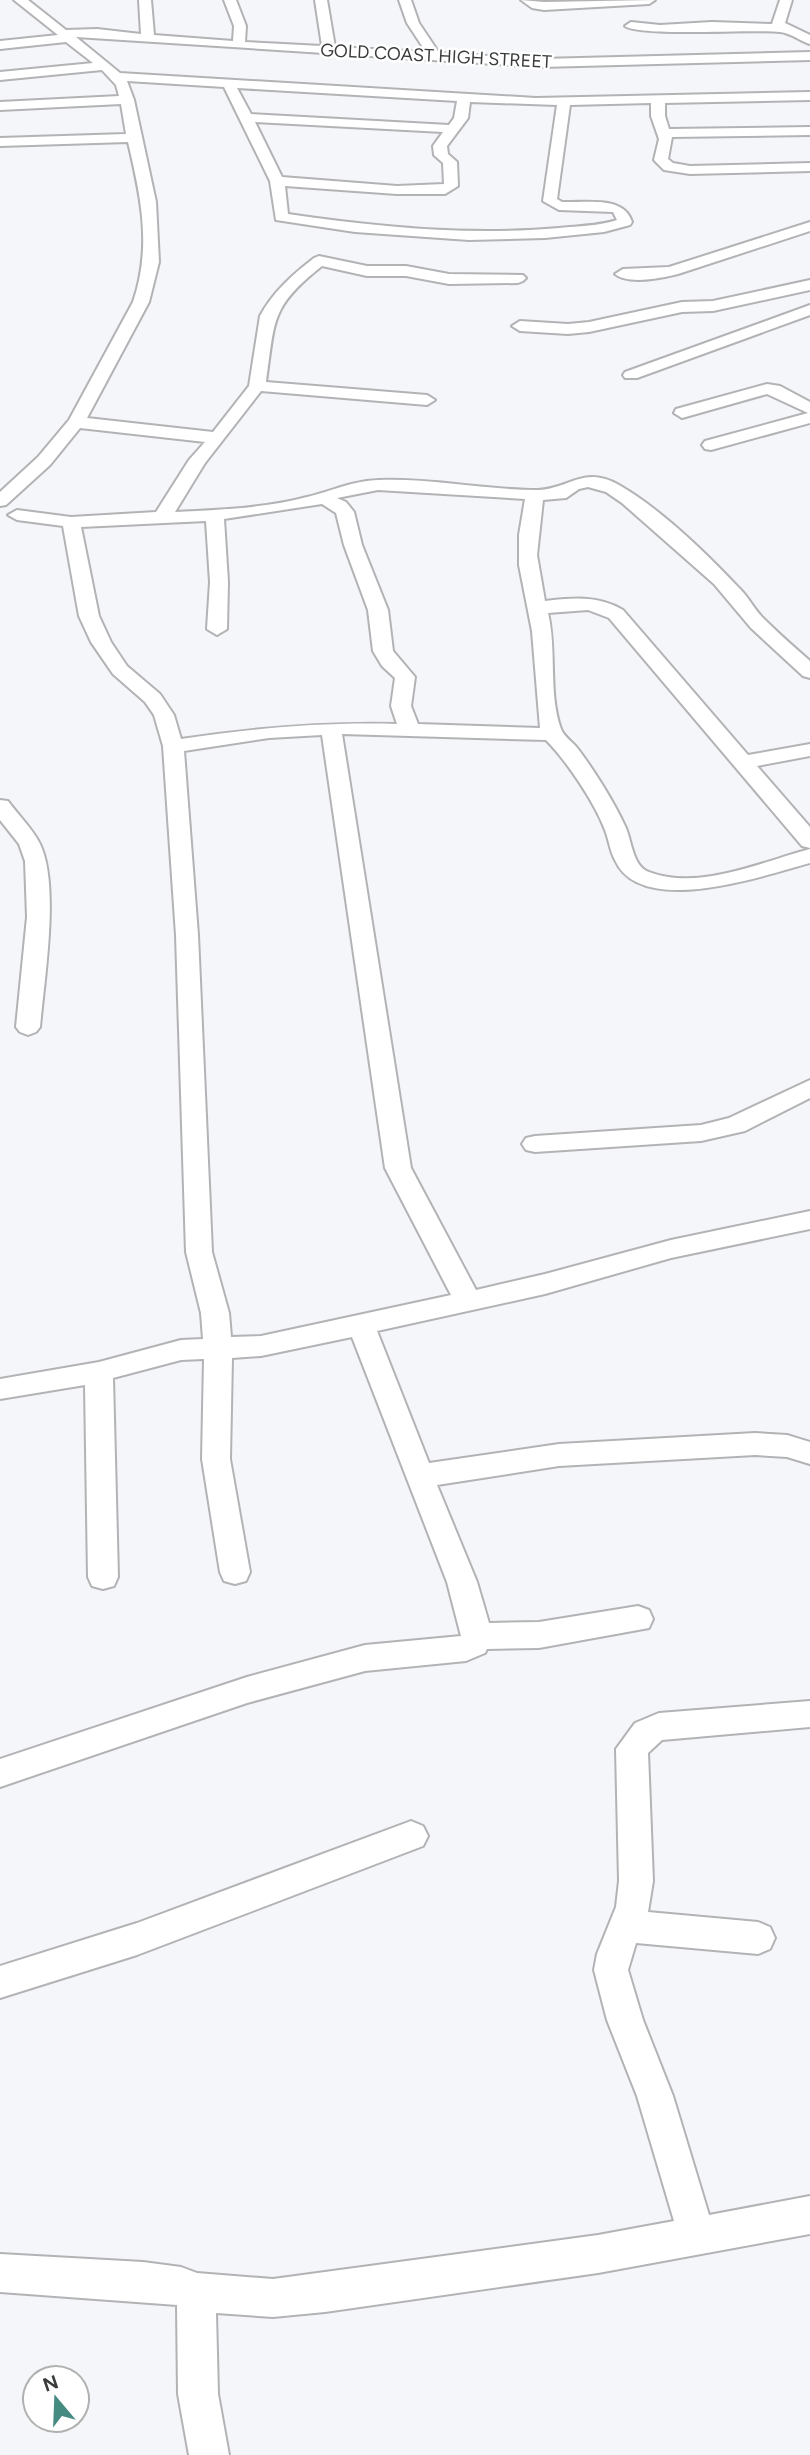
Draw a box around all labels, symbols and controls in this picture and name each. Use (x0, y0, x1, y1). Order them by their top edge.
street label: GOLD COAST HIGH STREET (320, 39, 552, 73)
north arrow (21, 2364, 91, 2434)
text: N (40, 2370, 61, 2397)

